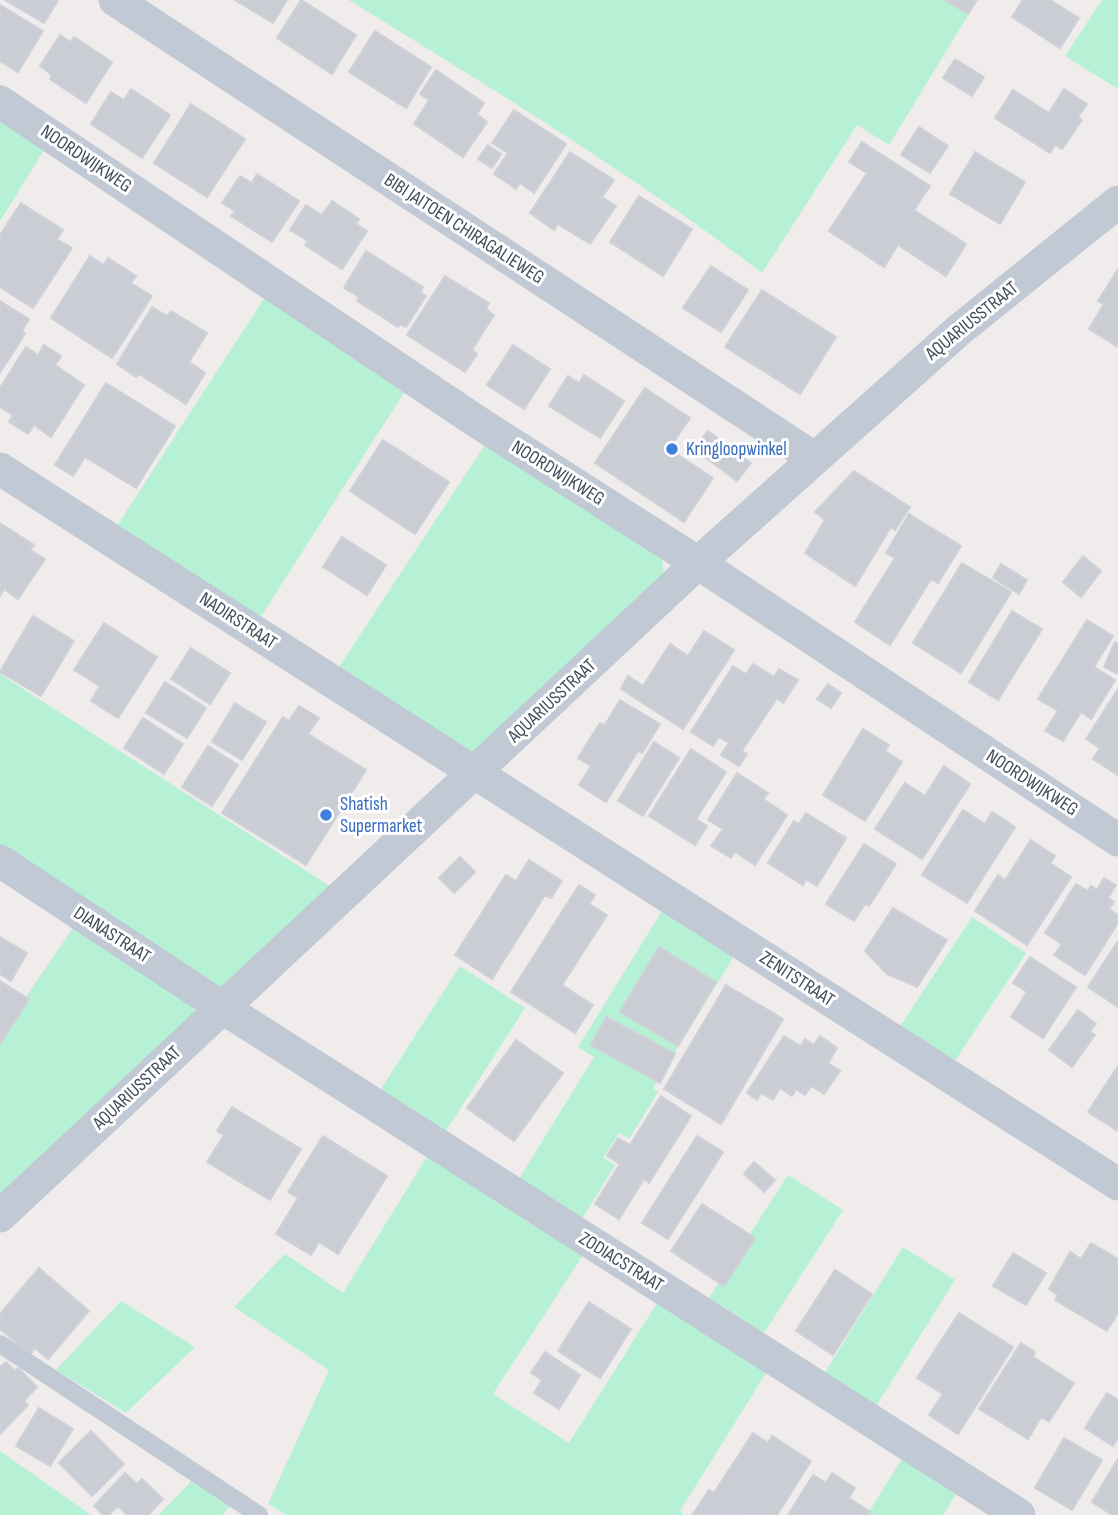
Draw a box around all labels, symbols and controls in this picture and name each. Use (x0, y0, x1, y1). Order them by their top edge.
street label: NOORDWIJKWEG (36, 120, 136, 198)
street label: BIBI JAITOEN CHIRAGALIEWEG (380, 169, 548, 289)
street label: AQUARIUSSTRAAT (920, 277, 1023, 366)
street label: NOORDWIJKWEG (507, 435, 609, 511)
place label: Kringloopwinkel (686, 438, 787, 461)
marker: Kringloopwinkel (664, 441, 680, 457)
street label: NADIRSTRAAT (195, 587, 281, 655)
street label: AQUARIUSSTRAAT (502, 654, 601, 748)
street label: NOORDWIJKWEG (982, 745, 1082, 821)
place label: Shatish Supermarket (340, 793, 423, 838)
marker: Shatish Supermarket (318, 807, 334, 823)
street label: DIANASTRAAT (69, 902, 155, 968)
street label: ZENITSTRAAT (755, 946, 839, 1012)
street label: AQUARIUSSTRAAT (87, 1041, 186, 1135)
street label: ZODIACSTRAAT (575, 1227, 668, 1297)

